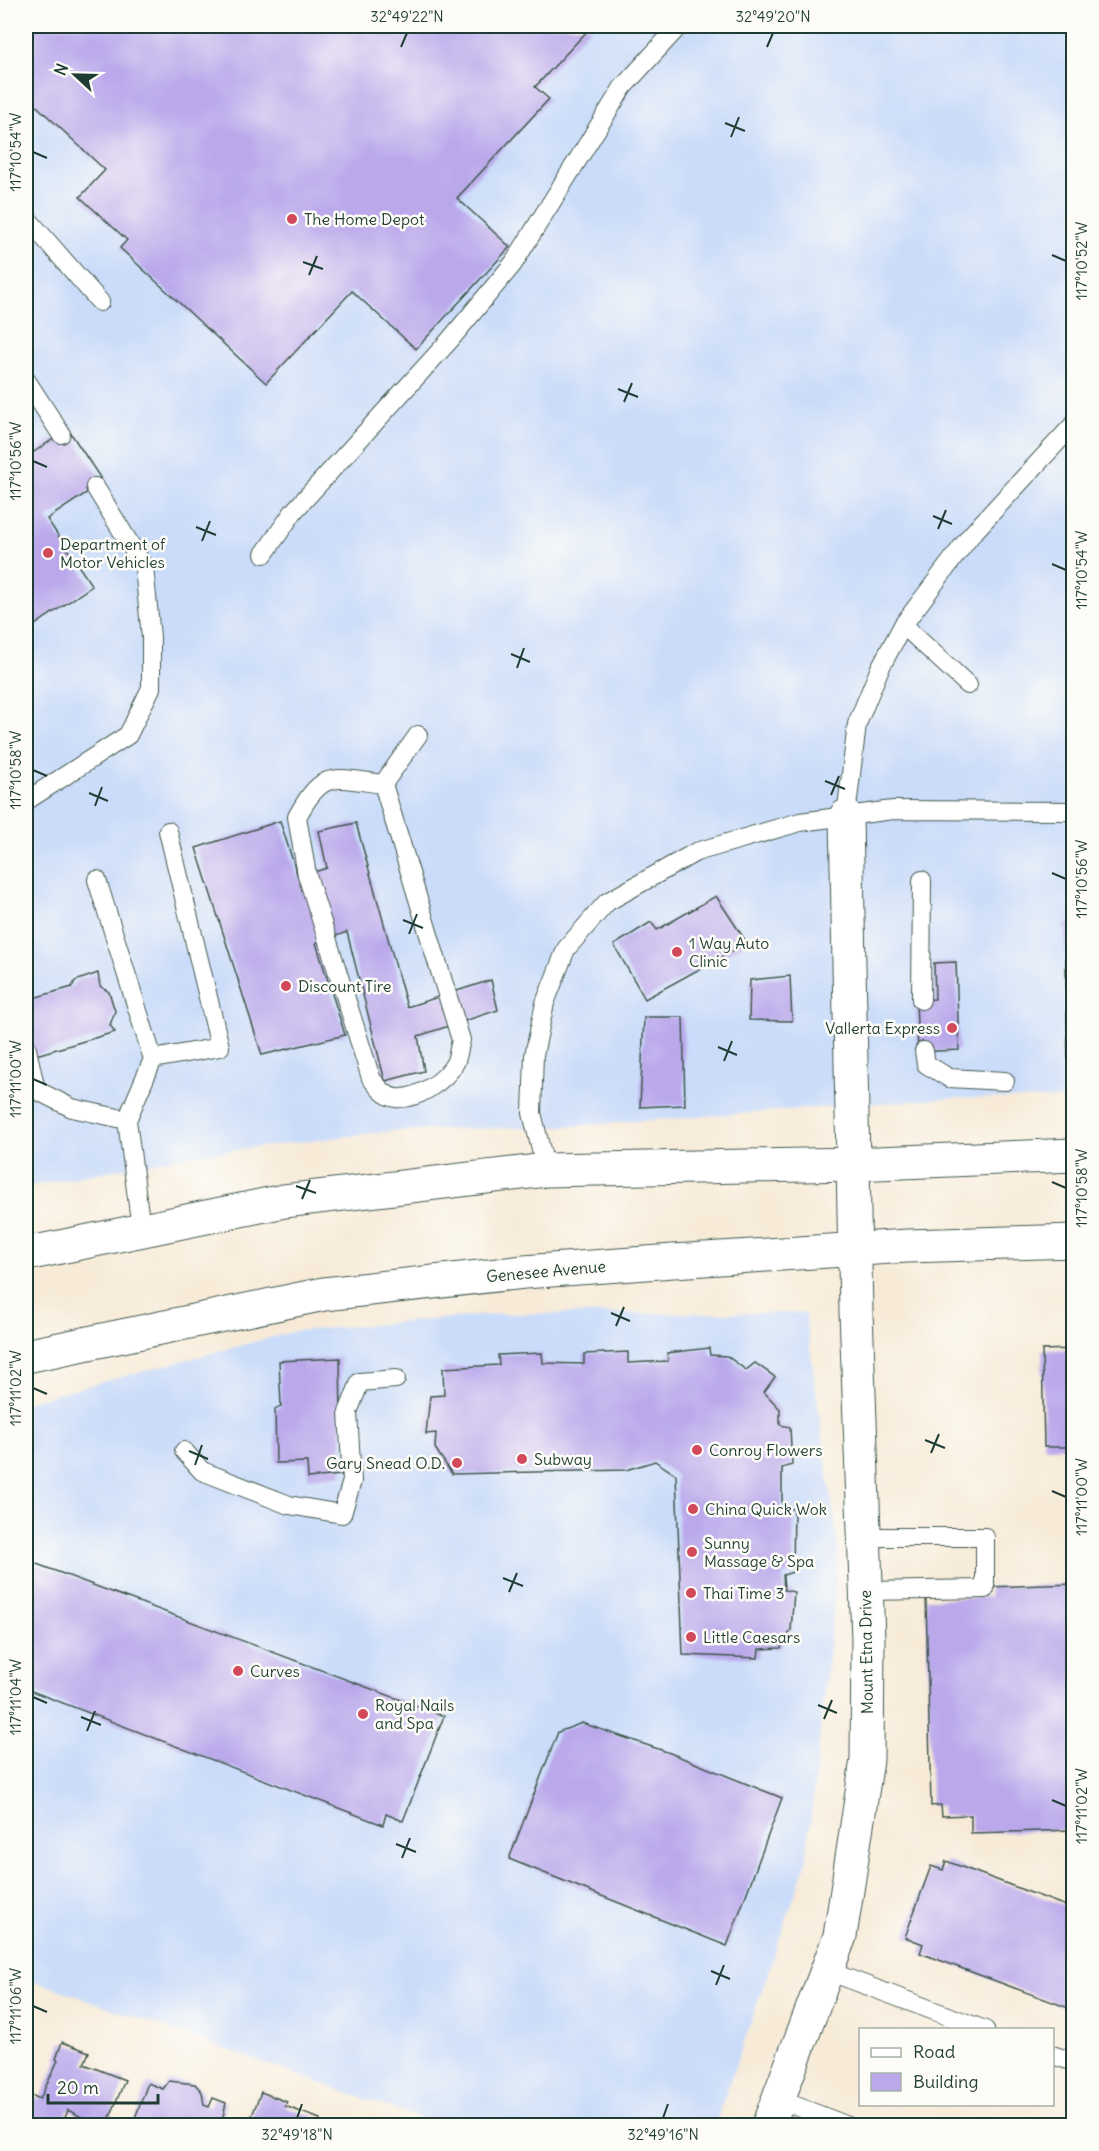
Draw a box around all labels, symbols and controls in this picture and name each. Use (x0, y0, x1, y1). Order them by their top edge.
text: 32°49'22"N (370, 7, 444, 26)
text: 32°49'20"N (735, 7, 811, 26)
north arrow (45, 45, 105, 105)
text: N (50, 61, 72, 78)
text: 117°10'54"W (6, 112, 25, 192)
place label: The Home Depot (304, 209, 425, 229)
marker: The Home Depot (285, 212, 299, 226)
text: 117°10'52"W (1072, 221, 1091, 300)
text: 117°10'56"W (6, 421, 25, 501)
text: 117°10'54"W (1072, 530, 1091, 610)
place label: Department of Motor Vehicles (60, 534, 166, 572)
marker: Department of Motor Vehicles (41, 546, 55, 560)
text: 117°10'58"W (6, 730, 25, 809)
text: 117°10'56"W (1072, 839, 1091, 919)
place label: 1 Way Auto Clinic (689, 933, 769, 971)
marker: 1 Way Auto Clinic (670, 945, 684, 959)
place label: Discount Tire (298, 976, 392, 996)
marker: Discount Tire (279, 979, 293, 993)
place label: Vallerta Express (825, 1018, 940, 1038)
marker: Vallerta Express (945, 1021, 959, 1035)
text: 117°11'00"W (6, 1040, 25, 1118)
text: 117°10'58"W (1072, 1148, 1091, 1227)
street label: Genesee Avenue (485, 1256, 607, 1286)
text: 117°11'02"W (6, 1350, 25, 1426)
place label: Conroy Flowers (709, 1440, 823, 1460)
marker: Conroy Flowers (690, 1443, 704, 1457)
place label: Subway (534, 1449, 592, 1469)
marker: Subway (515, 1452, 529, 1466)
place label: Gary Snead O.D. (326, 1453, 445, 1473)
marker: Gary Snead O.D. (450, 1456, 464, 1470)
text: 117°11'00"W (1072, 1458, 1091, 1536)
place label: China Quick Wok (705, 1499, 827, 1519)
marker: China Quick Wok (686, 1502, 700, 1516)
place label: Sunny Massage & Spa (704, 1533, 814, 1571)
marker: Sunny Massage & Spa (685, 1545, 699, 1559)
place label: Thai Time 3 (703, 1583, 785, 1603)
marker: Thai Time 3 (684, 1586, 698, 1600)
street label: Mount Etna Drive (855, 1590, 877, 1714)
place label: Little Caesars (703, 1627, 800, 1647)
marker: Little Caesars (684, 1630, 698, 1644)
text: 117°11'04"W (6, 1658, 25, 1735)
place label: Curves (250, 1661, 300, 1681)
marker: Curves (231, 1664, 245, 1678)
place label: Royal Nails and Spa (375, 1695, 454, 1733)
marker: Royal Nails and Spa (356, 1707, 370, 1721)
text: 117°11'02"W (1072, 1768, 1091, 1844)
text: 117°11'06"W (6, 1967, 25, 2044)
legend (859, 2028, 1054, 2106)
text: Road (913, 2040, 956, 2063)
scale bar (48, 2067, 158, 2105)
text: Building (913, 2070, 978, 2093)
text: 20 m (57, 2076, 99, 2099)
text: 32°49'18"N (261, 2125, 333, 2144)
text: 32°49'16"N (627, 2125, 699, 2144)

